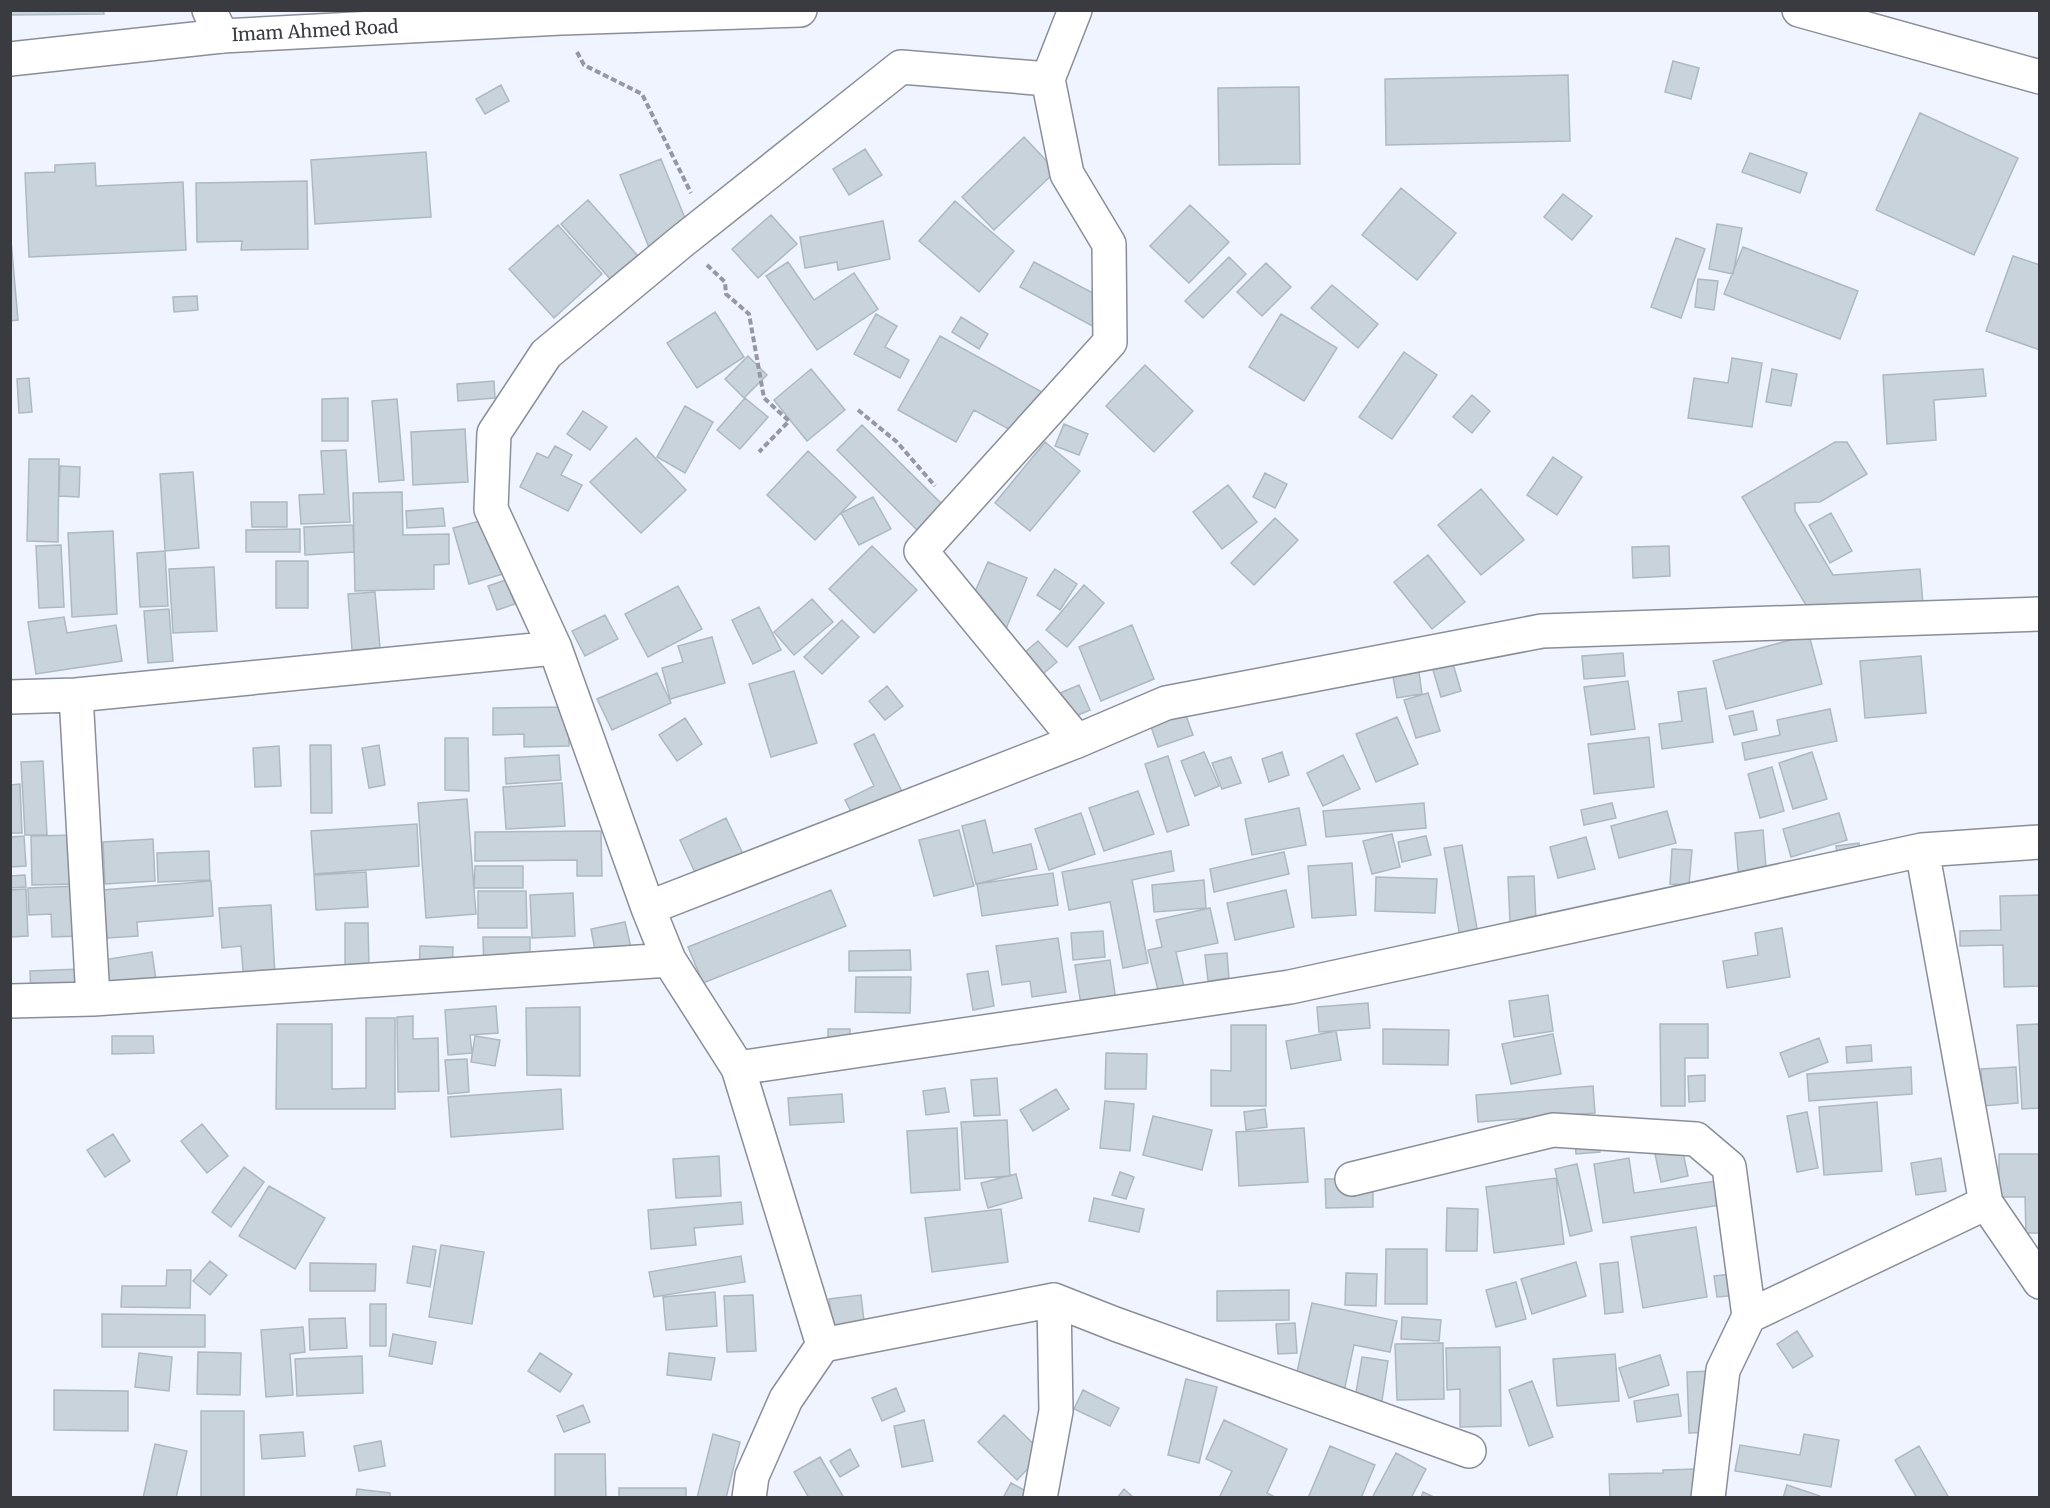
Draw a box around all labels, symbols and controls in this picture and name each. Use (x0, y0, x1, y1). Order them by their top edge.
street label: Imam Ahmed Road (231, 15, 399, 46)

